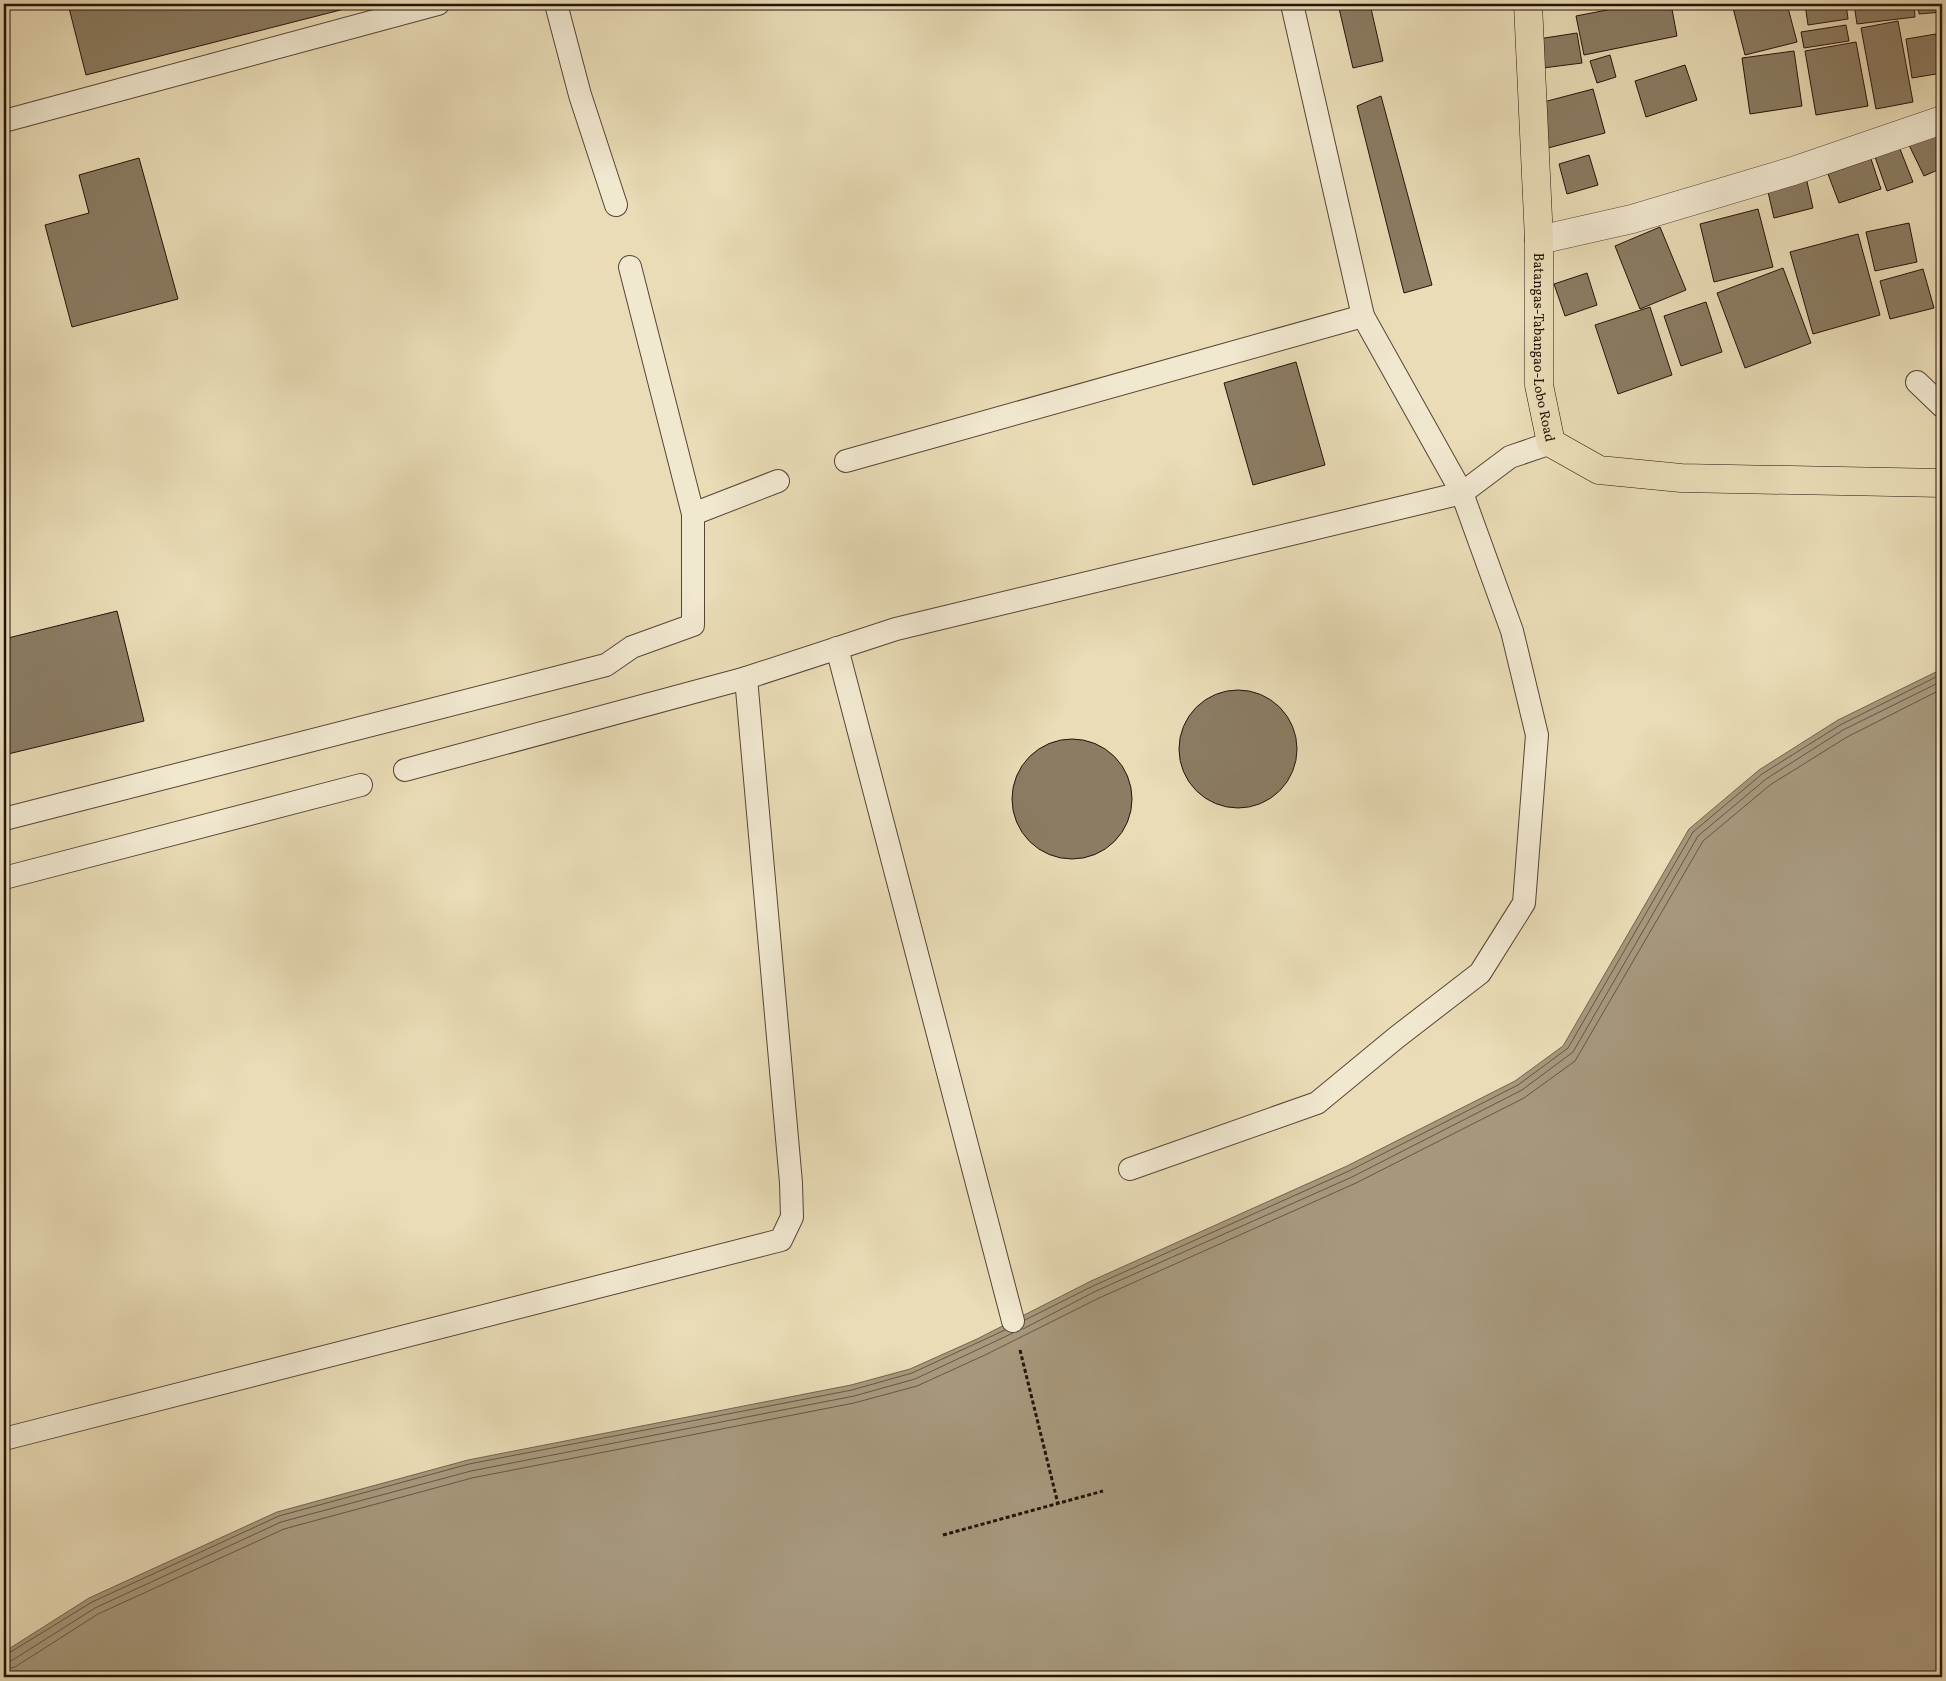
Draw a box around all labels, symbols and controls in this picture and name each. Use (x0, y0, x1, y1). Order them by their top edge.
street label: Batangas-Tabangao-Lobo Road (1528, 253, 1559, 444)

